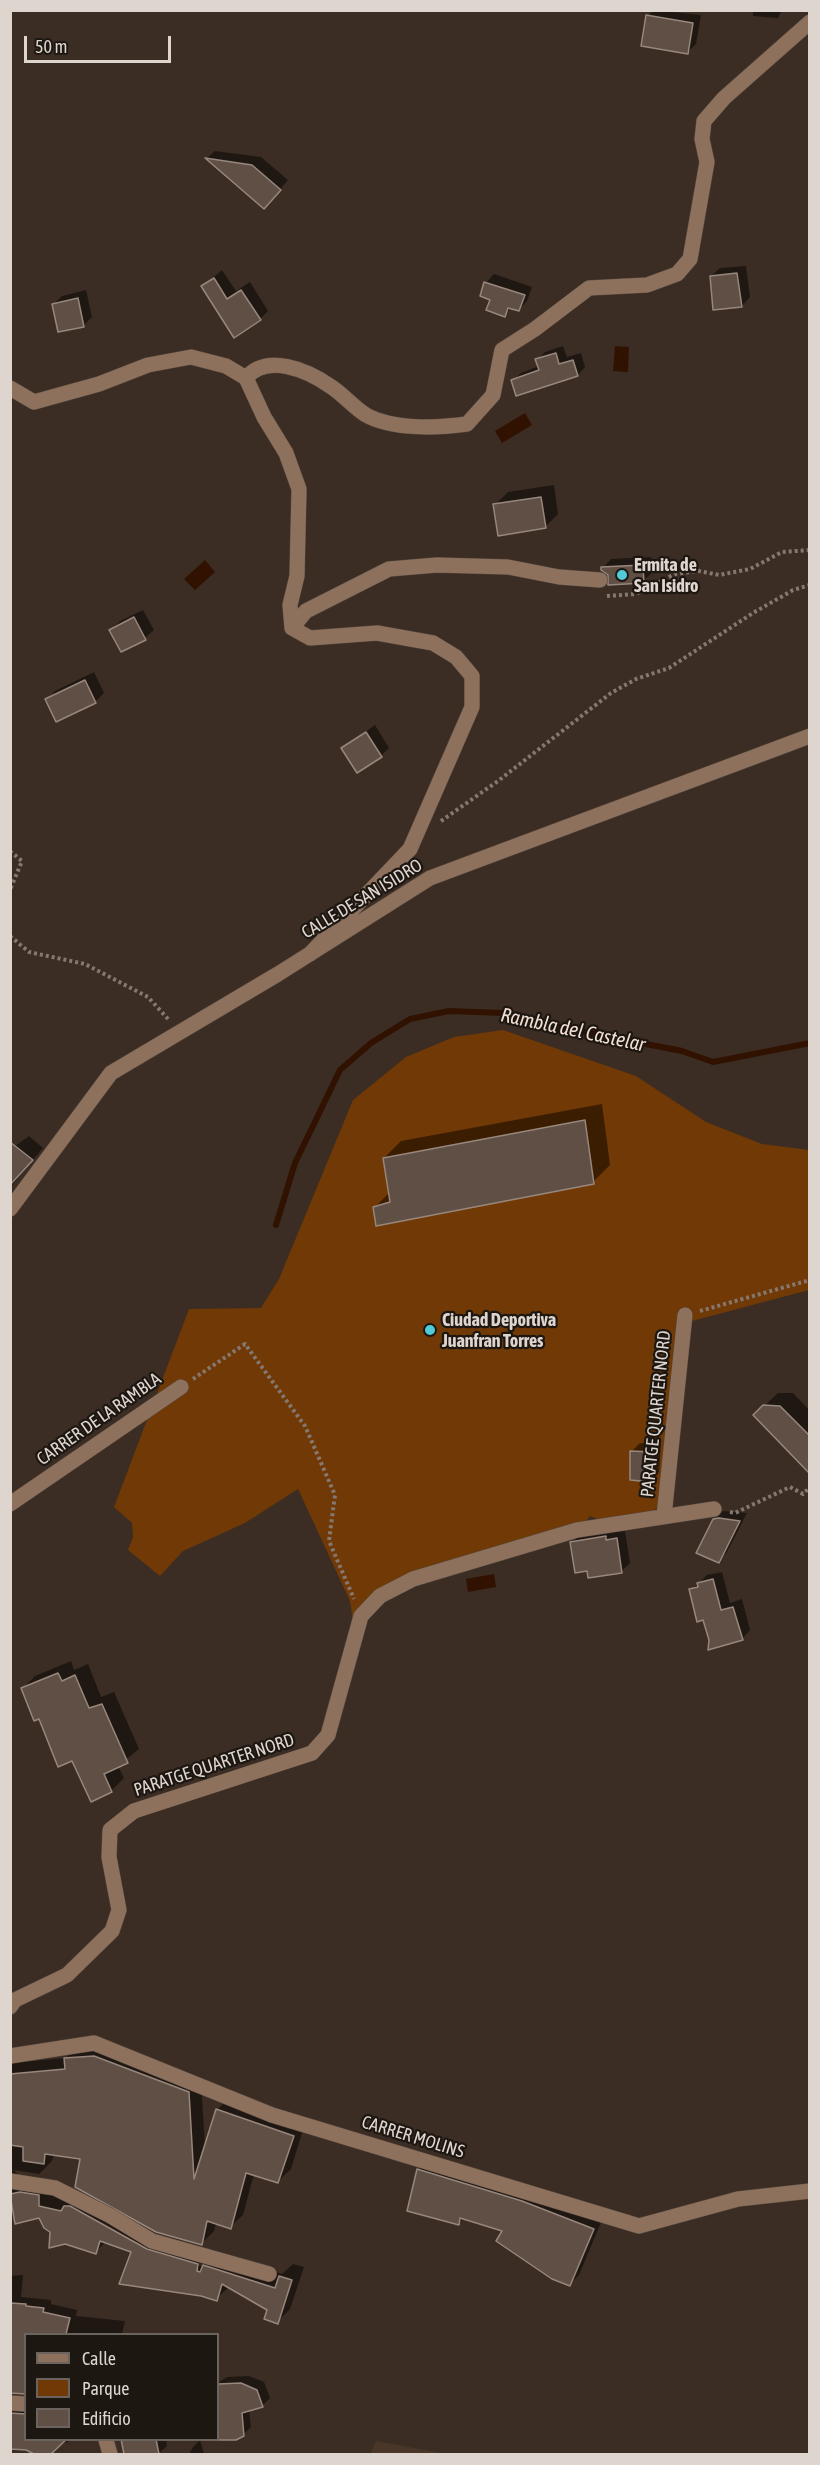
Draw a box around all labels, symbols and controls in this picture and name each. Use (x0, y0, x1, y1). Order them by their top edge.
scale bar (27, 24, 174, 62)
text: 50 m (35, 36, 67, 57)
place label: Ermita de San Isidro (634, 554, 699, 596)
marker: Ermita de San Isidro (615, 568, 629, 582)
street label: CALLE DE SAN ISIDRO (298, 855, 426, 943)
water label: Rambla del Castelar (499, 1003, 647, 1057)
place label: Ciudad Deportiva Juanfran Torres (442, 1309, 556, 1352)
marker: Ciudad Deportiva Juanfran Torres (423, 1323, 437, 1337)
street label: PARATGE QUARTER NORD (637, 1330, 675, 1498)
street label: CARRER DE LA RAMBLA (33, 1368, 165, 1470)
street label: PARATGE QUARTER NORD (131, 1729, 297, 1801)
street label: CARRER MOLINS (359, 2111, 467, 2163)
legend (24, 2333, 219, 2441)
text: Calle (82, 2348, 116, 2369)
text: Parque (82, 2378, 130, 2399)
text: Edificio (82, 2408, 131, 2429)

